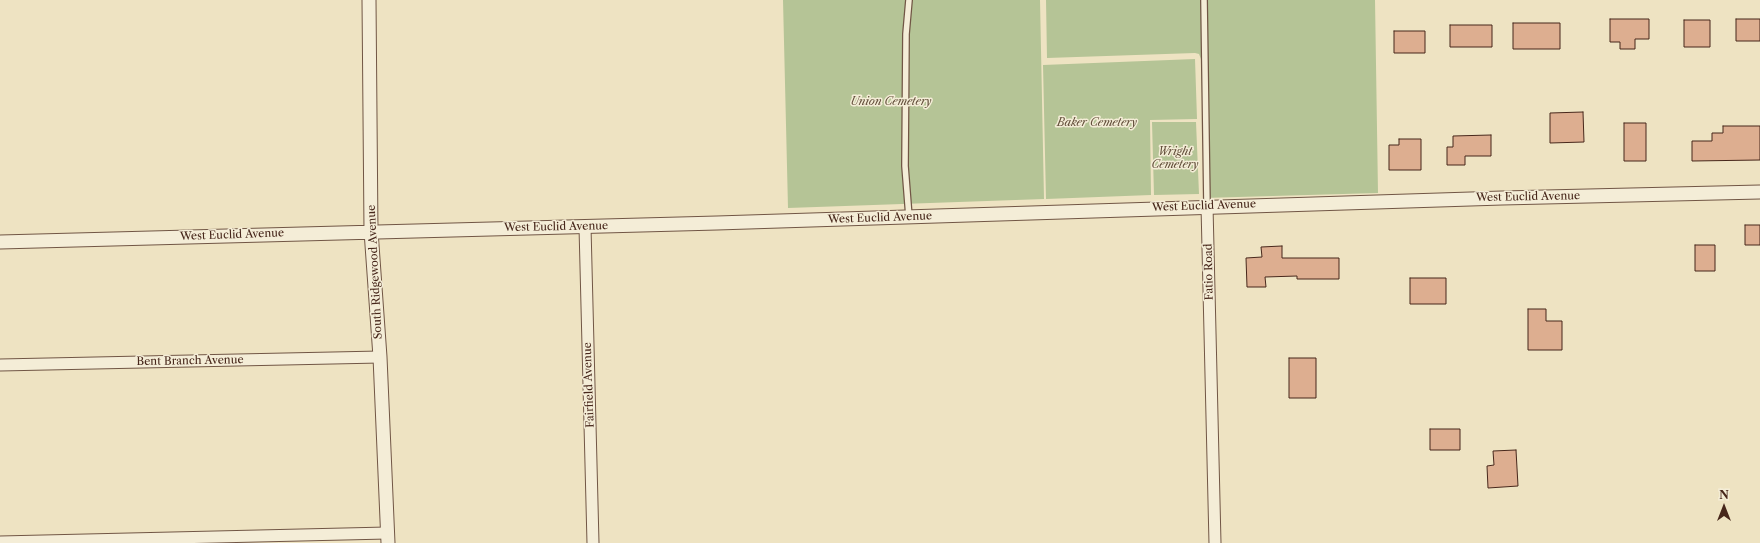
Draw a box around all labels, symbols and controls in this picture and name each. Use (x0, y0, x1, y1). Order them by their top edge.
park label: Union Cemetery (850, 95, 932, 109)
park label: Baker Cemetery (1057, 116, 1137, 130)
park label: Wright Cemetery (1151, 145, 1199, 171)
street label: West Euclid Avenue (1476, 189, 1580, 205)
street label: West Euclid Avenue (1152, 198, 1256, 214)
street label: South Ridgewood Avenue (365, 204, 385, 340)
street label: West Euclid Avenue (828, 210, 932, 226)
street label: West Euclid Avenue (504, 219, 608, 235)
street label: West Euclid Avenue (180, 227, 284, 243)
street label: Fatio Road (1202, 244, 1216, 300)
street label: Fairfield Avenue (581, 342, 597, 428)
street label: Bent Branch Avenue (136, 353, 244, 369)
north arrow (1704, 487, 1744, 527)
text: N (1719, 488, 1729, 502)

